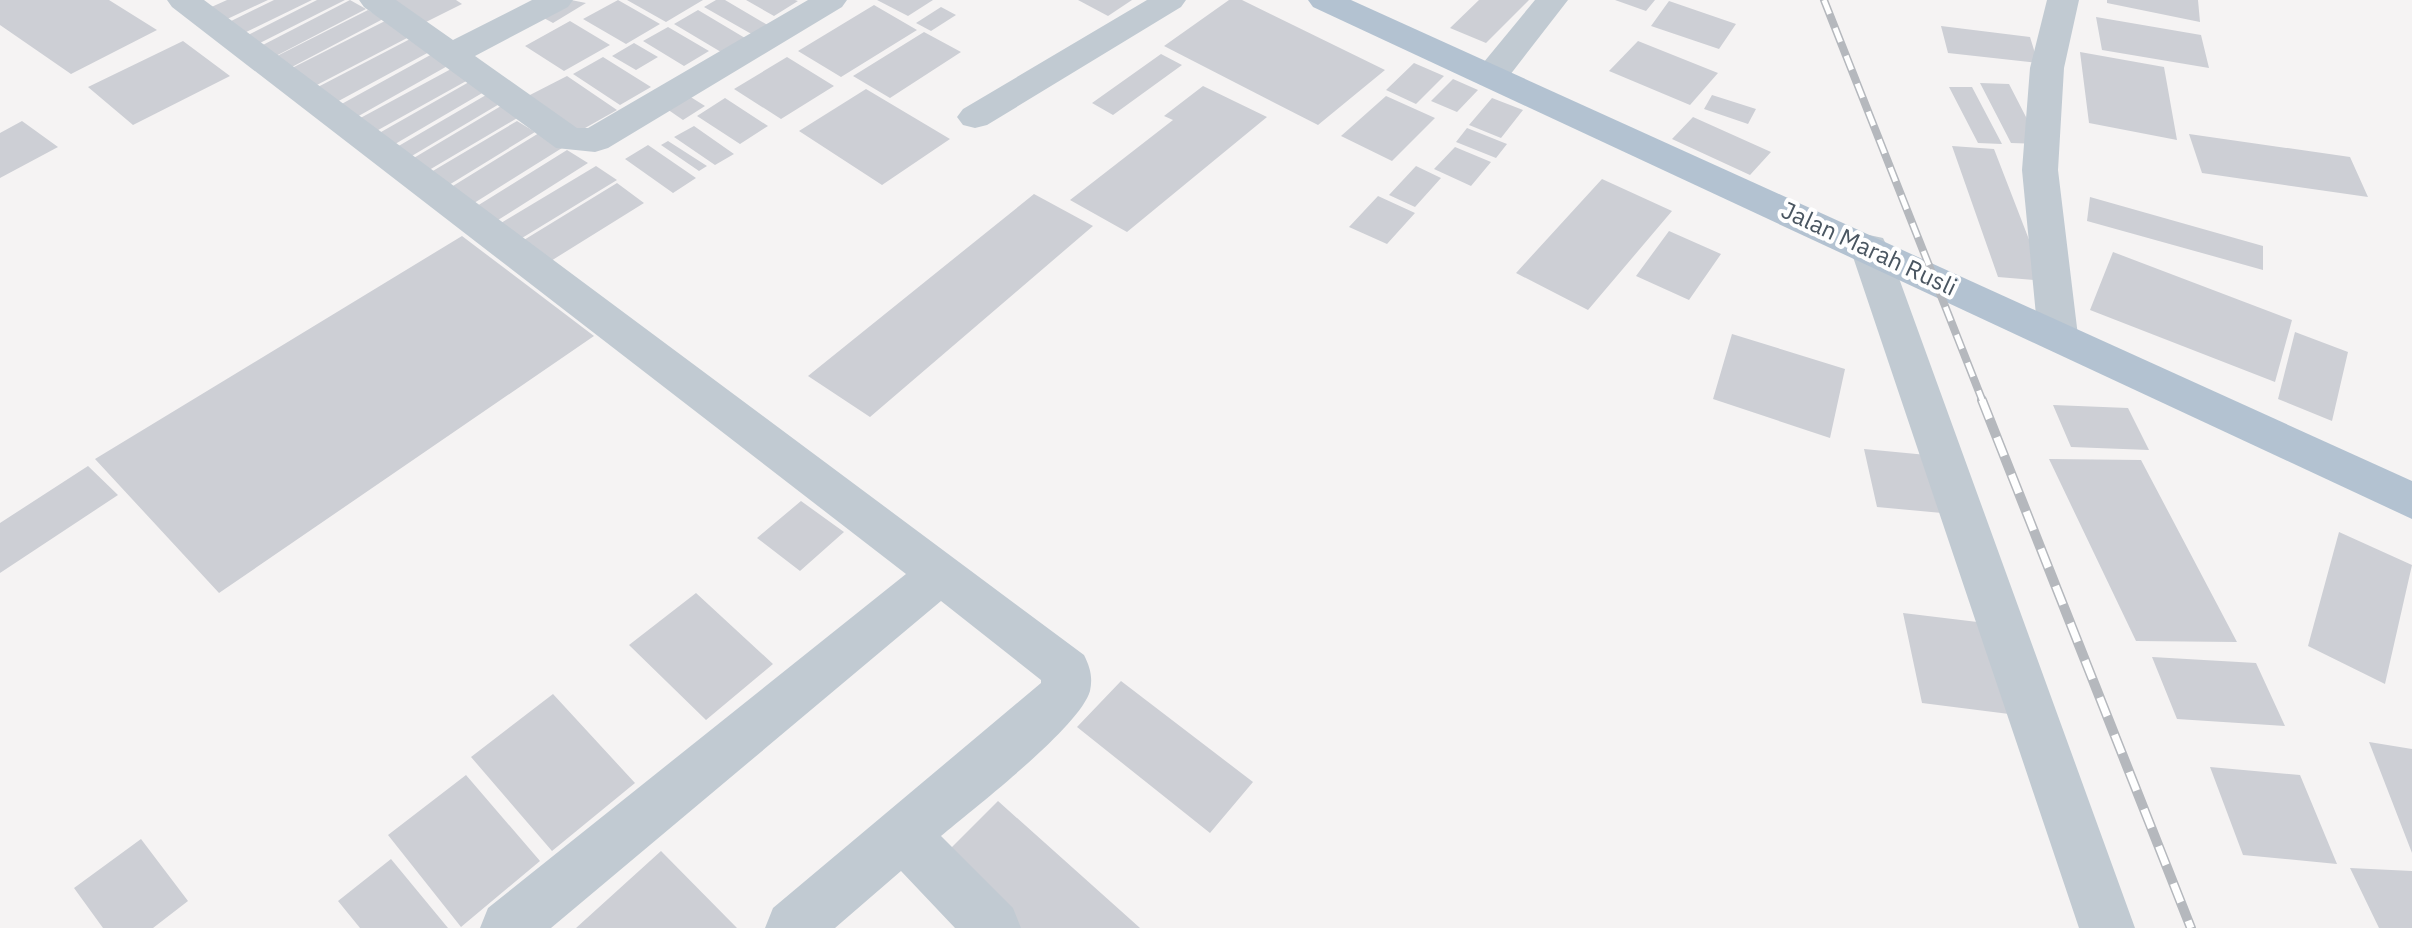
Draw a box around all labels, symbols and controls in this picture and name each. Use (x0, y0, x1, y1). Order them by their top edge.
street label: Jalan Marah Rusli (1777, 193, 1962, 303)

